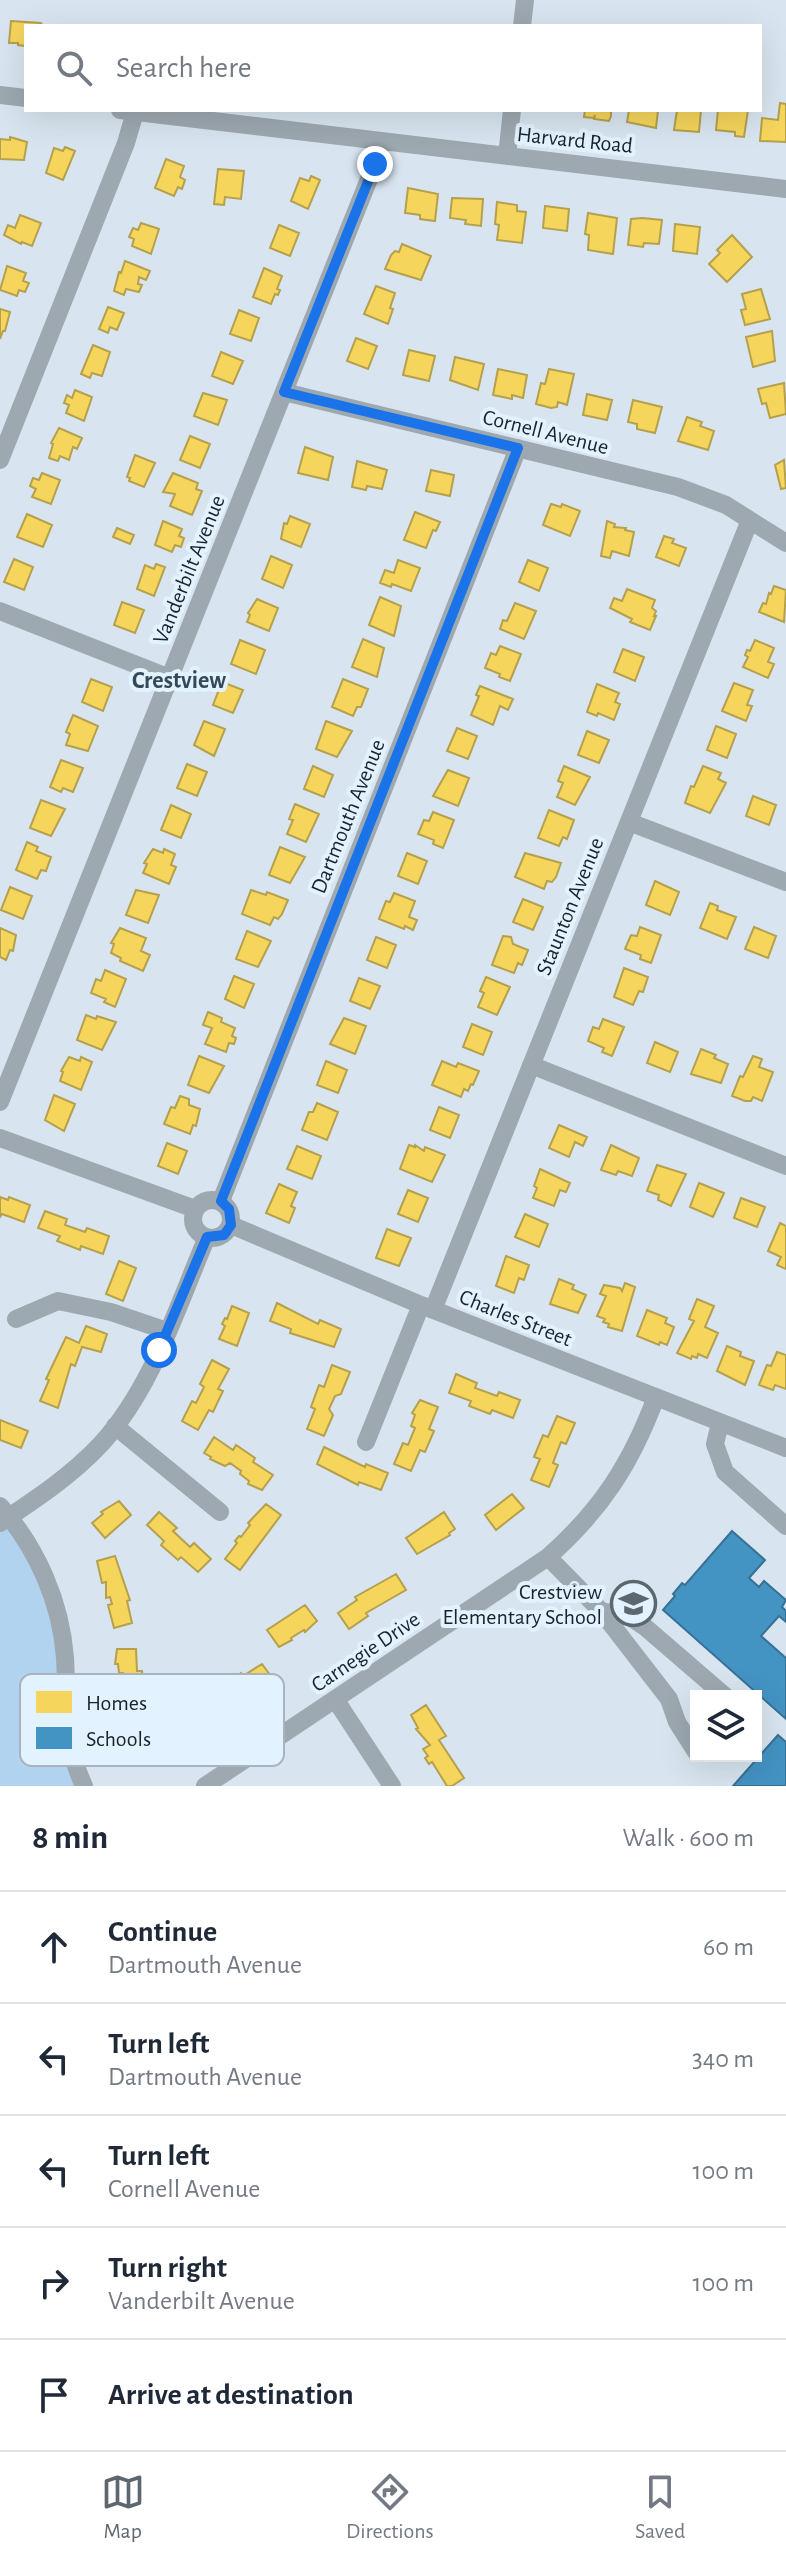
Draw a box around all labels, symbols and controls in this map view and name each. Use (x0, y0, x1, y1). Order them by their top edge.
search box (24, 24, 762, 112)
icon: search (52, 46, 96, 90)
text: Search here (116, 53, 252, 83)
street label: Harvard Road (516, 123, 634, 157)
route end (357, 146, 393, 182)
street label: Cornell Avenue (481, 406, 611, 458)
street label: Vanderbilt Avenue (149, 492, 229, 647)
district label: Crestview (132, 669, 226, 693)
street label: Dartmouth Avenue (307, 736, 389, 897)
street label: Staunton Avenue (532, 834, 608, 978)
street label: Charles Street (456, 1285, 575, 1350)
route start (141, 1332, 177, 1368)
school or university icon: Crestview Elementary School (609, 1580, 657, 1628)
place label: Crestview Elementary School (442, 1581, 602, 1628)
street label: Carnegie Drive (307, 1608, 424, 1696)
legend (20, 1674, 284, 1766)
map controls (690, 1690, 762, 1762)
button: layers (690, 1690, 762, 1762)
text: Homes (86, 1692, 147, 1714)
text: Schools (86, 1728, 151, 1750)
text: 8 min (32, 1821, 108, 1855)
text: Walk · 600 m (623, 1825, 754, 1851)
text: Continue (108, 1917, 217, 1947)
icon: ahead (32, 1925, 76, 1969)
text: 60 m (703, 1934, 754, 1960)
text: Dartmouth Avenue (108, 1952, 302, 1978)
text: Turn left (108, 2029, 209, 2059)
icon: left (32, 2037, 76, 2081)
text: 340 m (692, 2046, 754, 2072)
text: Dartmouth Avenue (108, 2064, 302, 2090)
text: Turn left (108, 2141, 209, 2171)
icon: left (32, 2149, 76, 2193)
text: 100 m (693, 2158, 754, 2184)
text: Cornell Avenue (108, 2176, 260, 2202)
text: Turn right (108, 2253, 227, 2283)
icon: right (32, 2261, 76, 2305)
text: 100 m (693, 2270, 754, 2296)
text: Vanderbilt Avenue (108, 2288, 295, 2314)
icon: arrive (32, 2373, 76, 2417)
text: Arrive at destination (108, 2380, 354, 2410)
tab: Map (101, 2470, 145, 2544)
tab: Directions (346, 2470, 434, 2544)
tab: Saved (635, 2470, 685, 2544)

